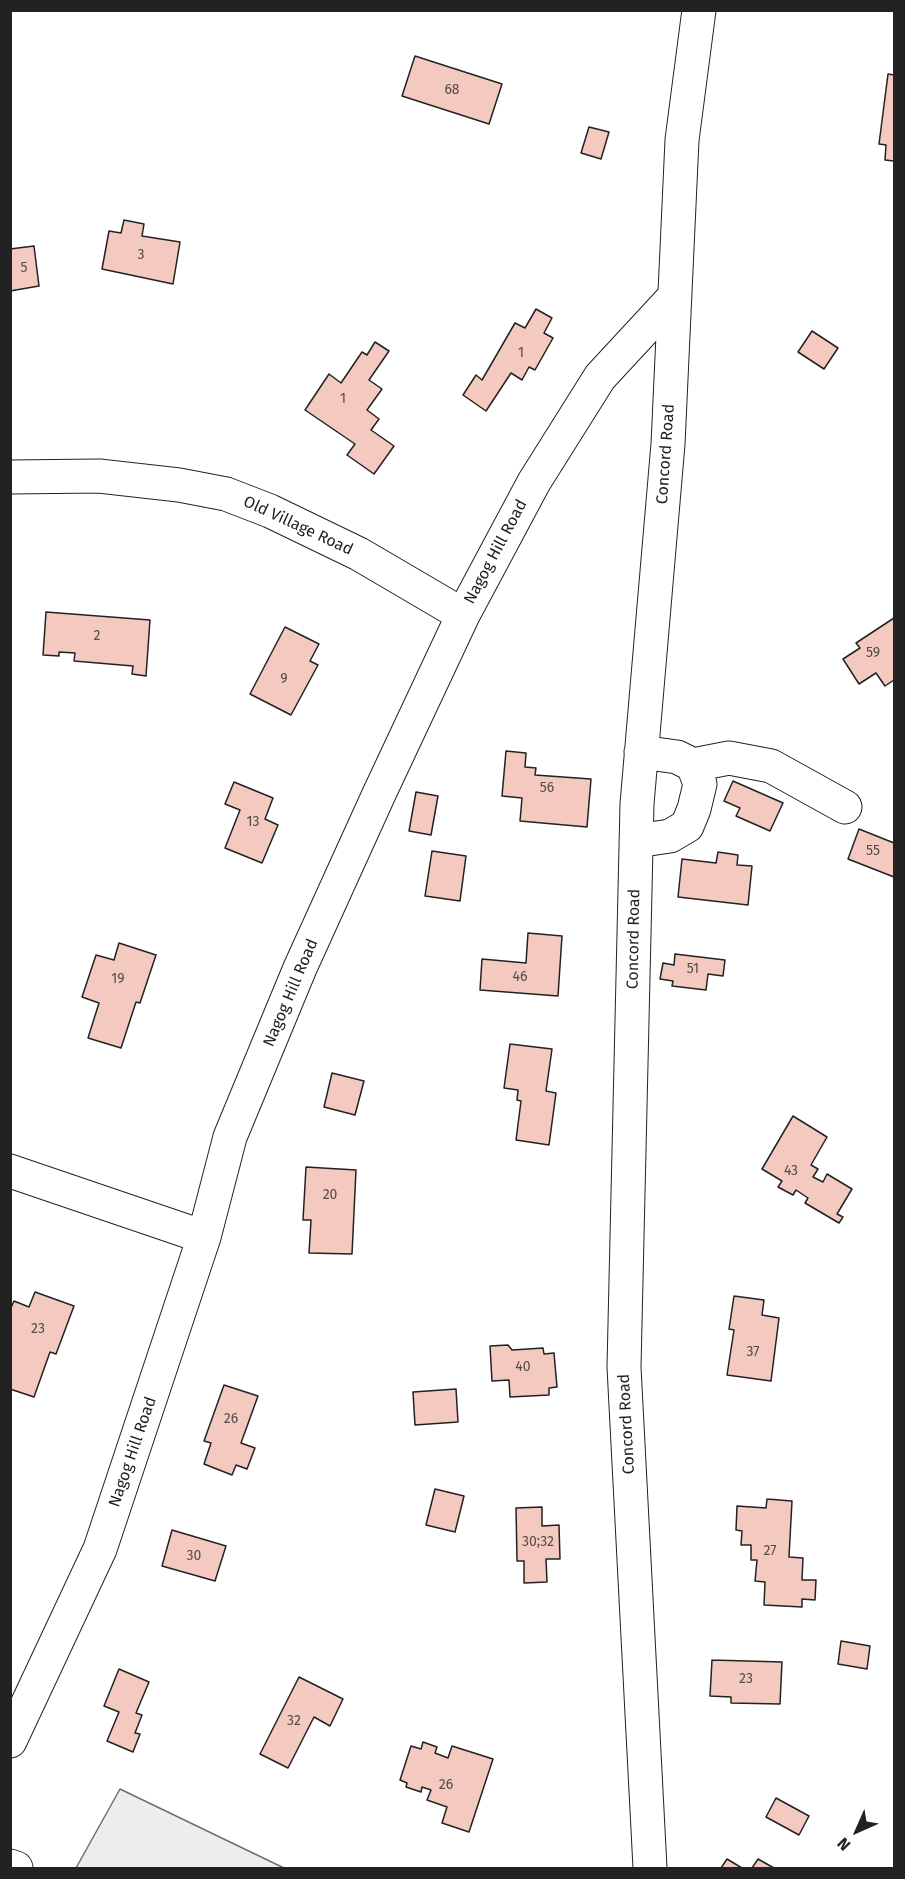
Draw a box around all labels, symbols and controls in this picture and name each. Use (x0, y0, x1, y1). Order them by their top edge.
house number: 68 (444, 82, 460, 98)
house number: 3 (138, 247, 144, 263)
house number: 5 (20, 260, 28, 276)
house number: 1 (518, 345, 524, 361)
house number: 1 (340, 391, 346, 407)
street label: Concord Road (653, 403, 679, 505)
street label: Old Village Road (240, 492, 356, 560)
street label: Nagog Hill Road (460, 497, 532, 607)
house number: 2 (94, 628, 100, 644)
house number: 59 (866, 645, 880, 661)
house number: 9 (280, 671, 288, 687)
house number: 56 (540, 780, 554, 796)
house number: 13 (246, 814, 260, 830)
house number: 55 (866, 843, 880, 859)
street label: Concord Road (624, 889, 644, 989)
street label: Nagog Hill Road (260, 936, 322, 1050)
house number: 51 (687, 961, 699, 977)
house number: 46 (513, 969, 527, 985)
house number: 19 (111, 971, 125, 987)
house number: 43 (784, 1163, 798, 1179)
house number: 20 (323, 1187, 337, 1203)
house number: 23 (31, 1321, 45, 1337)
house number: 37 (746, 1344, 760, 1360)
house number: 40 (515, 1359, 531, 1375)
street label: Concord Road (615, 1373, 639, 1475)
street label: Nagog Hill Road (105, 1394, 161, 1510)
house number: 26 (224, 1411, 238, 1427)
house number: 30;32 (522, 1534, 554, 1550)
house number: 27 (763, 1543, 777, 1559)
house number: 30 (187, 1548, 201, 1564)
house number: 23 (739, 1671, 753, 1687)
house number: 32 (287, 1713, 301, 1729)
house number: 26 (439, 1777, 453, 1793)
north arrow (827, 1801, 887, 1861)
text: N (833, 1834, 854, 1855)

